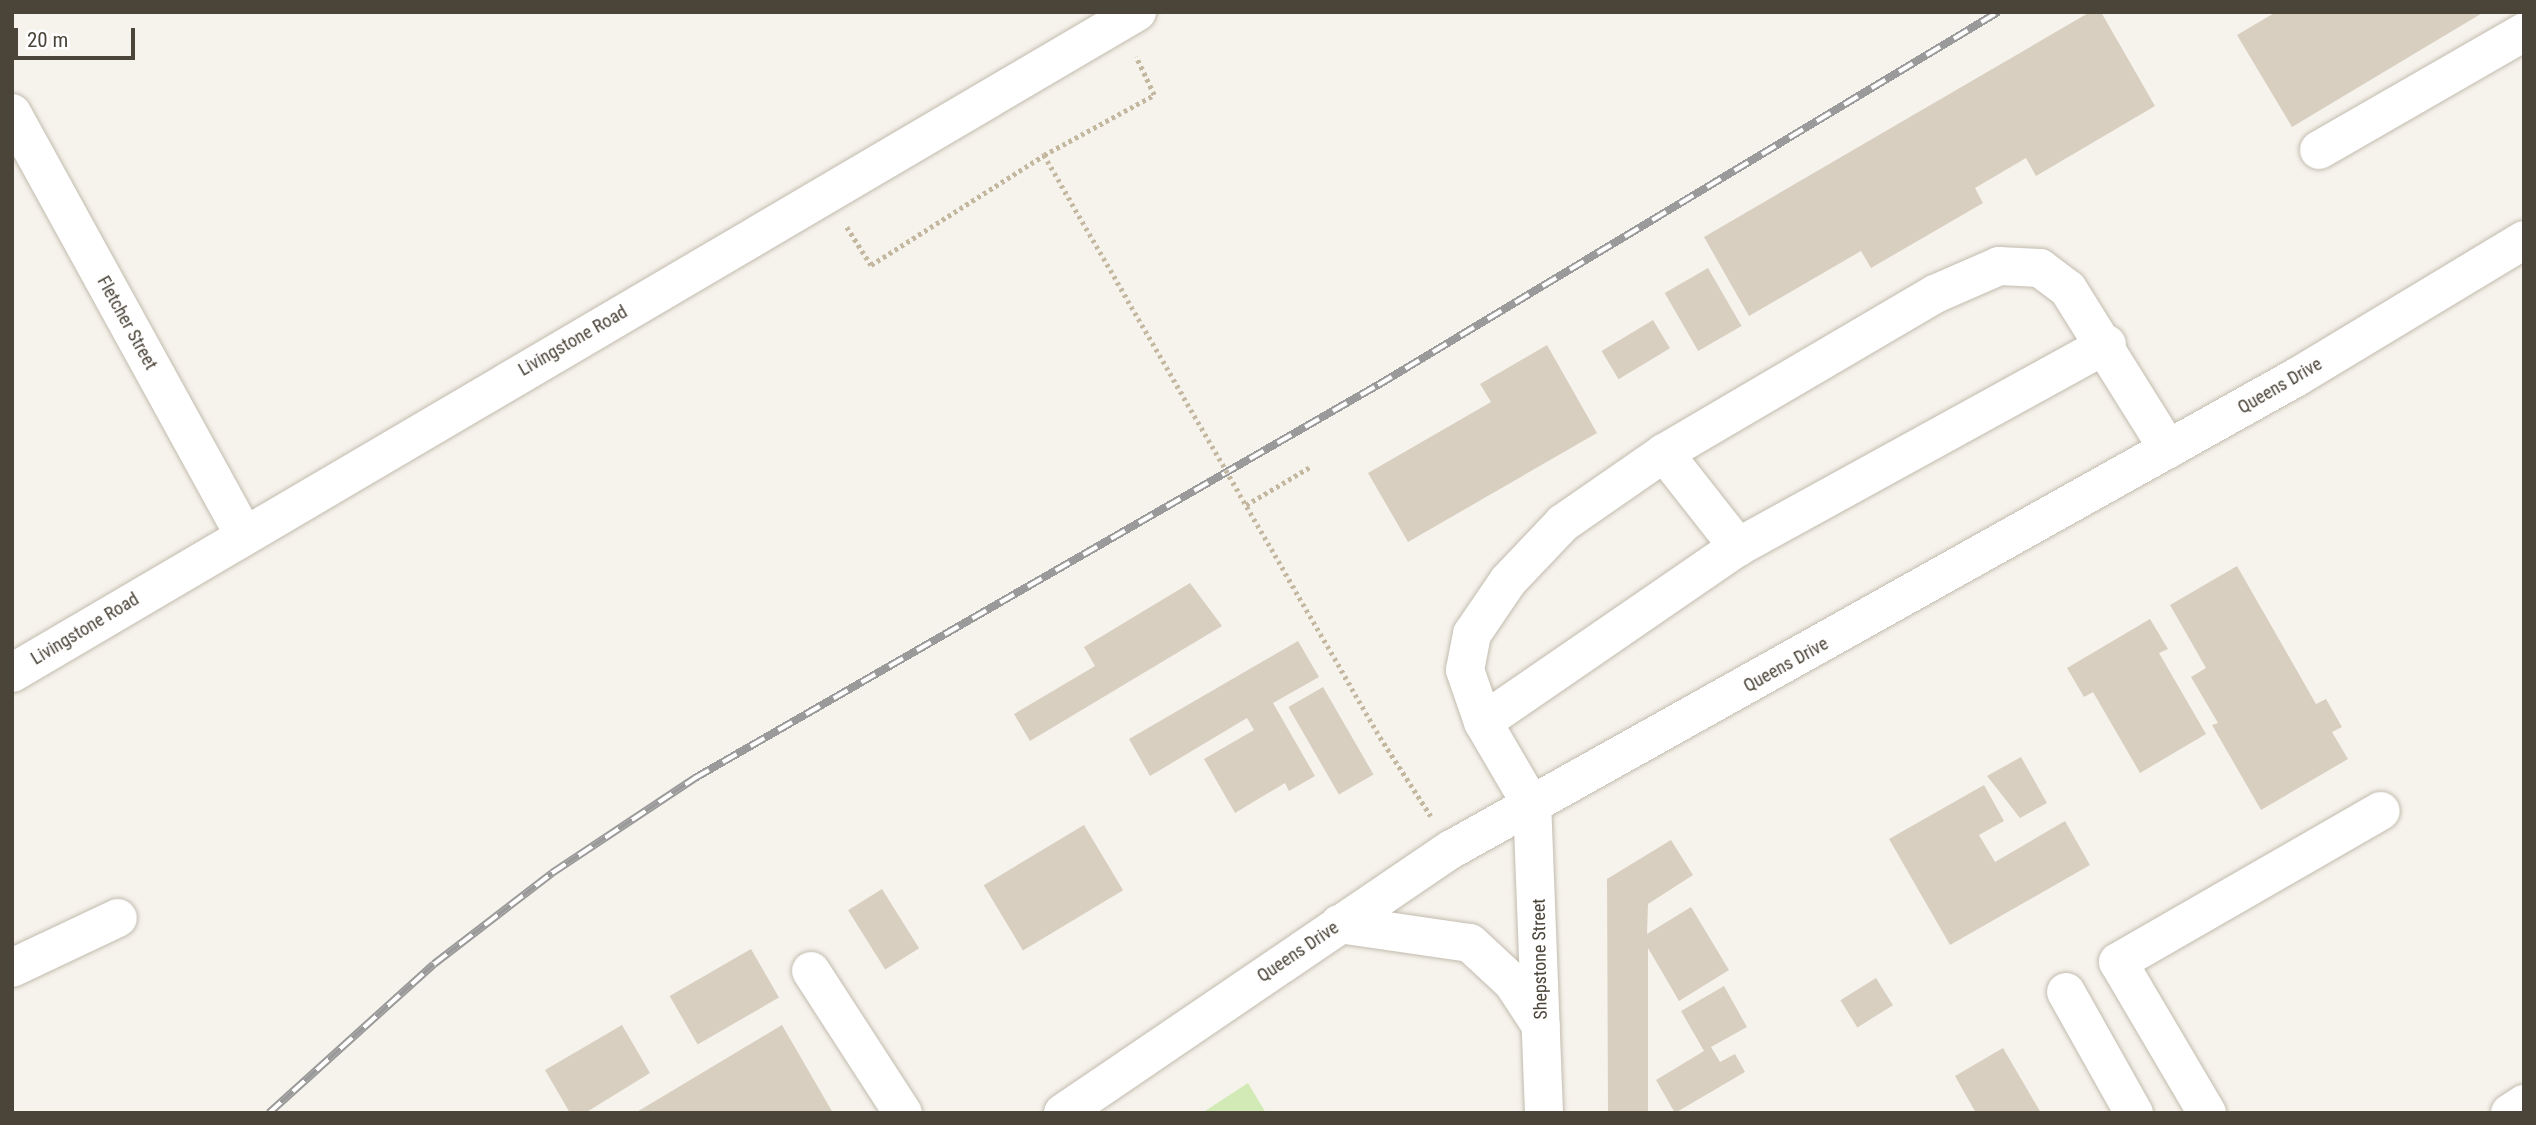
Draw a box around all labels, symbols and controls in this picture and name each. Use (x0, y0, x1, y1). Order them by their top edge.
scale bar (18, 14, 138, 58)
text: 20 m (27, 28, 68, 52)
street label: Fletcher Street (92, 272, 162, 374)
street label: Livingstone Road (515, 301, 631, 381)
street label: Queens Drive (2234, 353, 2326, 419)
street label: Livingstone Road (27, 588, 143, 670)
street label: Queens Drive (1740, 633, 1832, 697)
street label: Shepstone Street (1528, 898, 1552, 1020)
street label: Queens Drive (1253, 917, 1343, 987)

